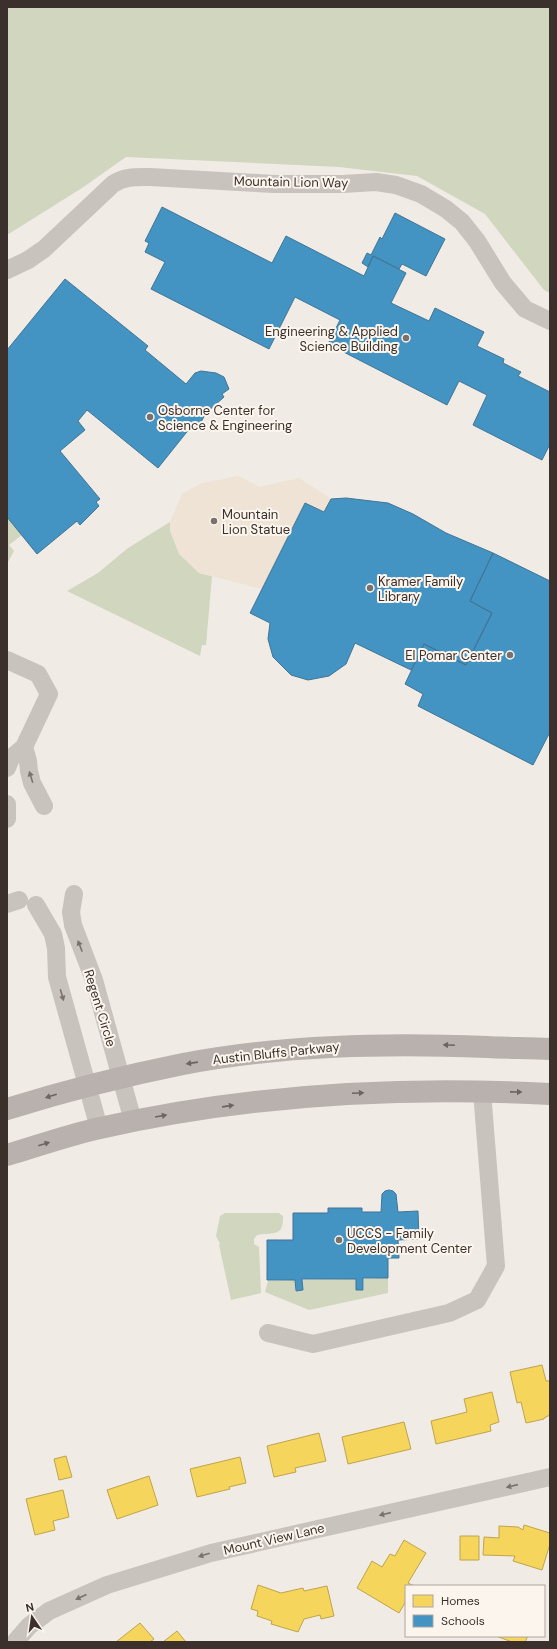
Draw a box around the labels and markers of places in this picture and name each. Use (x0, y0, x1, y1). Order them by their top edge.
place label: Engineering & Applied Science Building (265, 323, 398, 355)
marker: Engineering & Applied Science Building (401, 333, 411, 343)
place label: Osborne Center for Science & Engineering (158, 402, 292, 434)
marker: Osborne Center for Science & Engineering (145, 412, 155, 422)
place label: Mountain Lion Statue (222, 506, 290, 538)
marker: Mountain Lion Statue (209, 516, 219, 526)
place label: Kramer Family Library (378, 573, 463, 605)
marker: Kramer Family Library (365, 583, 375, 593)
place label: El Pomar Center (405, 647, 502, 664)
marker: El Pomar Center (505, 650, 515, 660)
place label: UCCS - Family Development Center (347, 1225, 472, 1257)
marker: UCCS - Family Development Center (334, 1235, 344, 1245)

